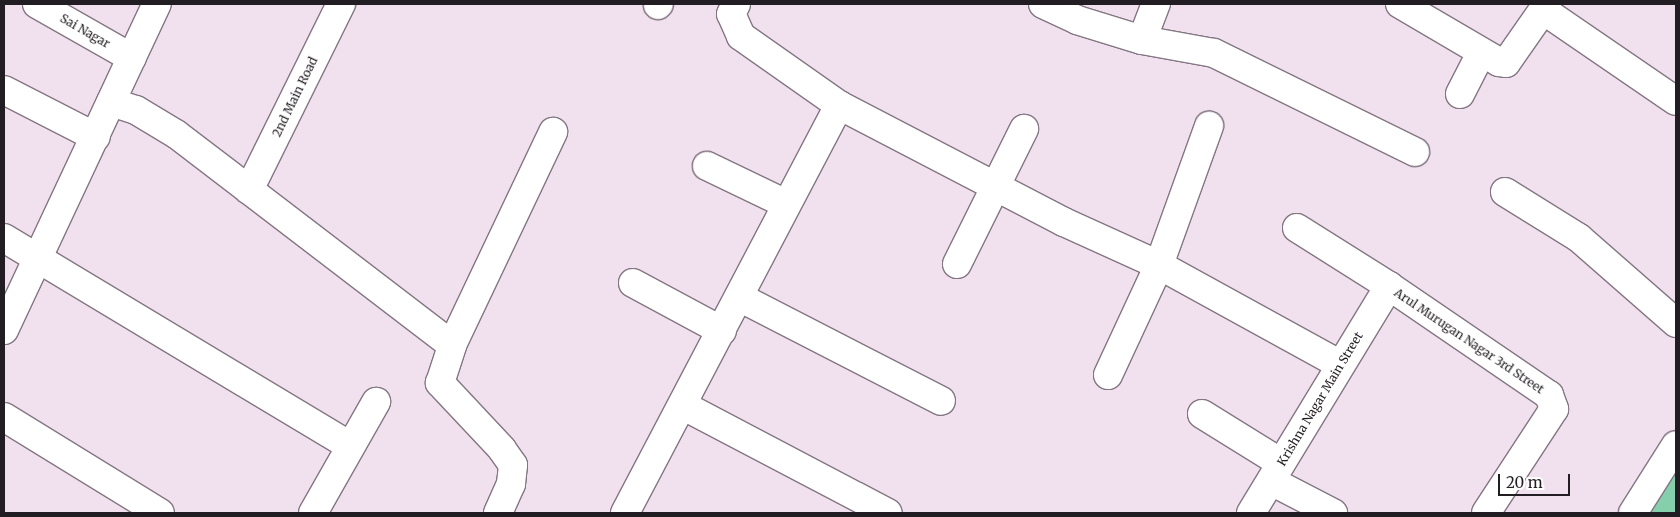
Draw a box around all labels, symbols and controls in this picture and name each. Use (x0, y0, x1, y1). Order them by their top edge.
street label: Sai Nagar (58, 11, 112, 51)
street label: 2nd Main Road (269, 55, 321, 139)
street label: Arul Murugan Nagar 3rd Street (1391, 285, 1547, 397)
street label: Krishna Nagar Main Street (1274, 329, 1366, 469)
scale bar (1500, 464, 1572, 496)
text: 20 m (1506, 473, 1543, 492)

